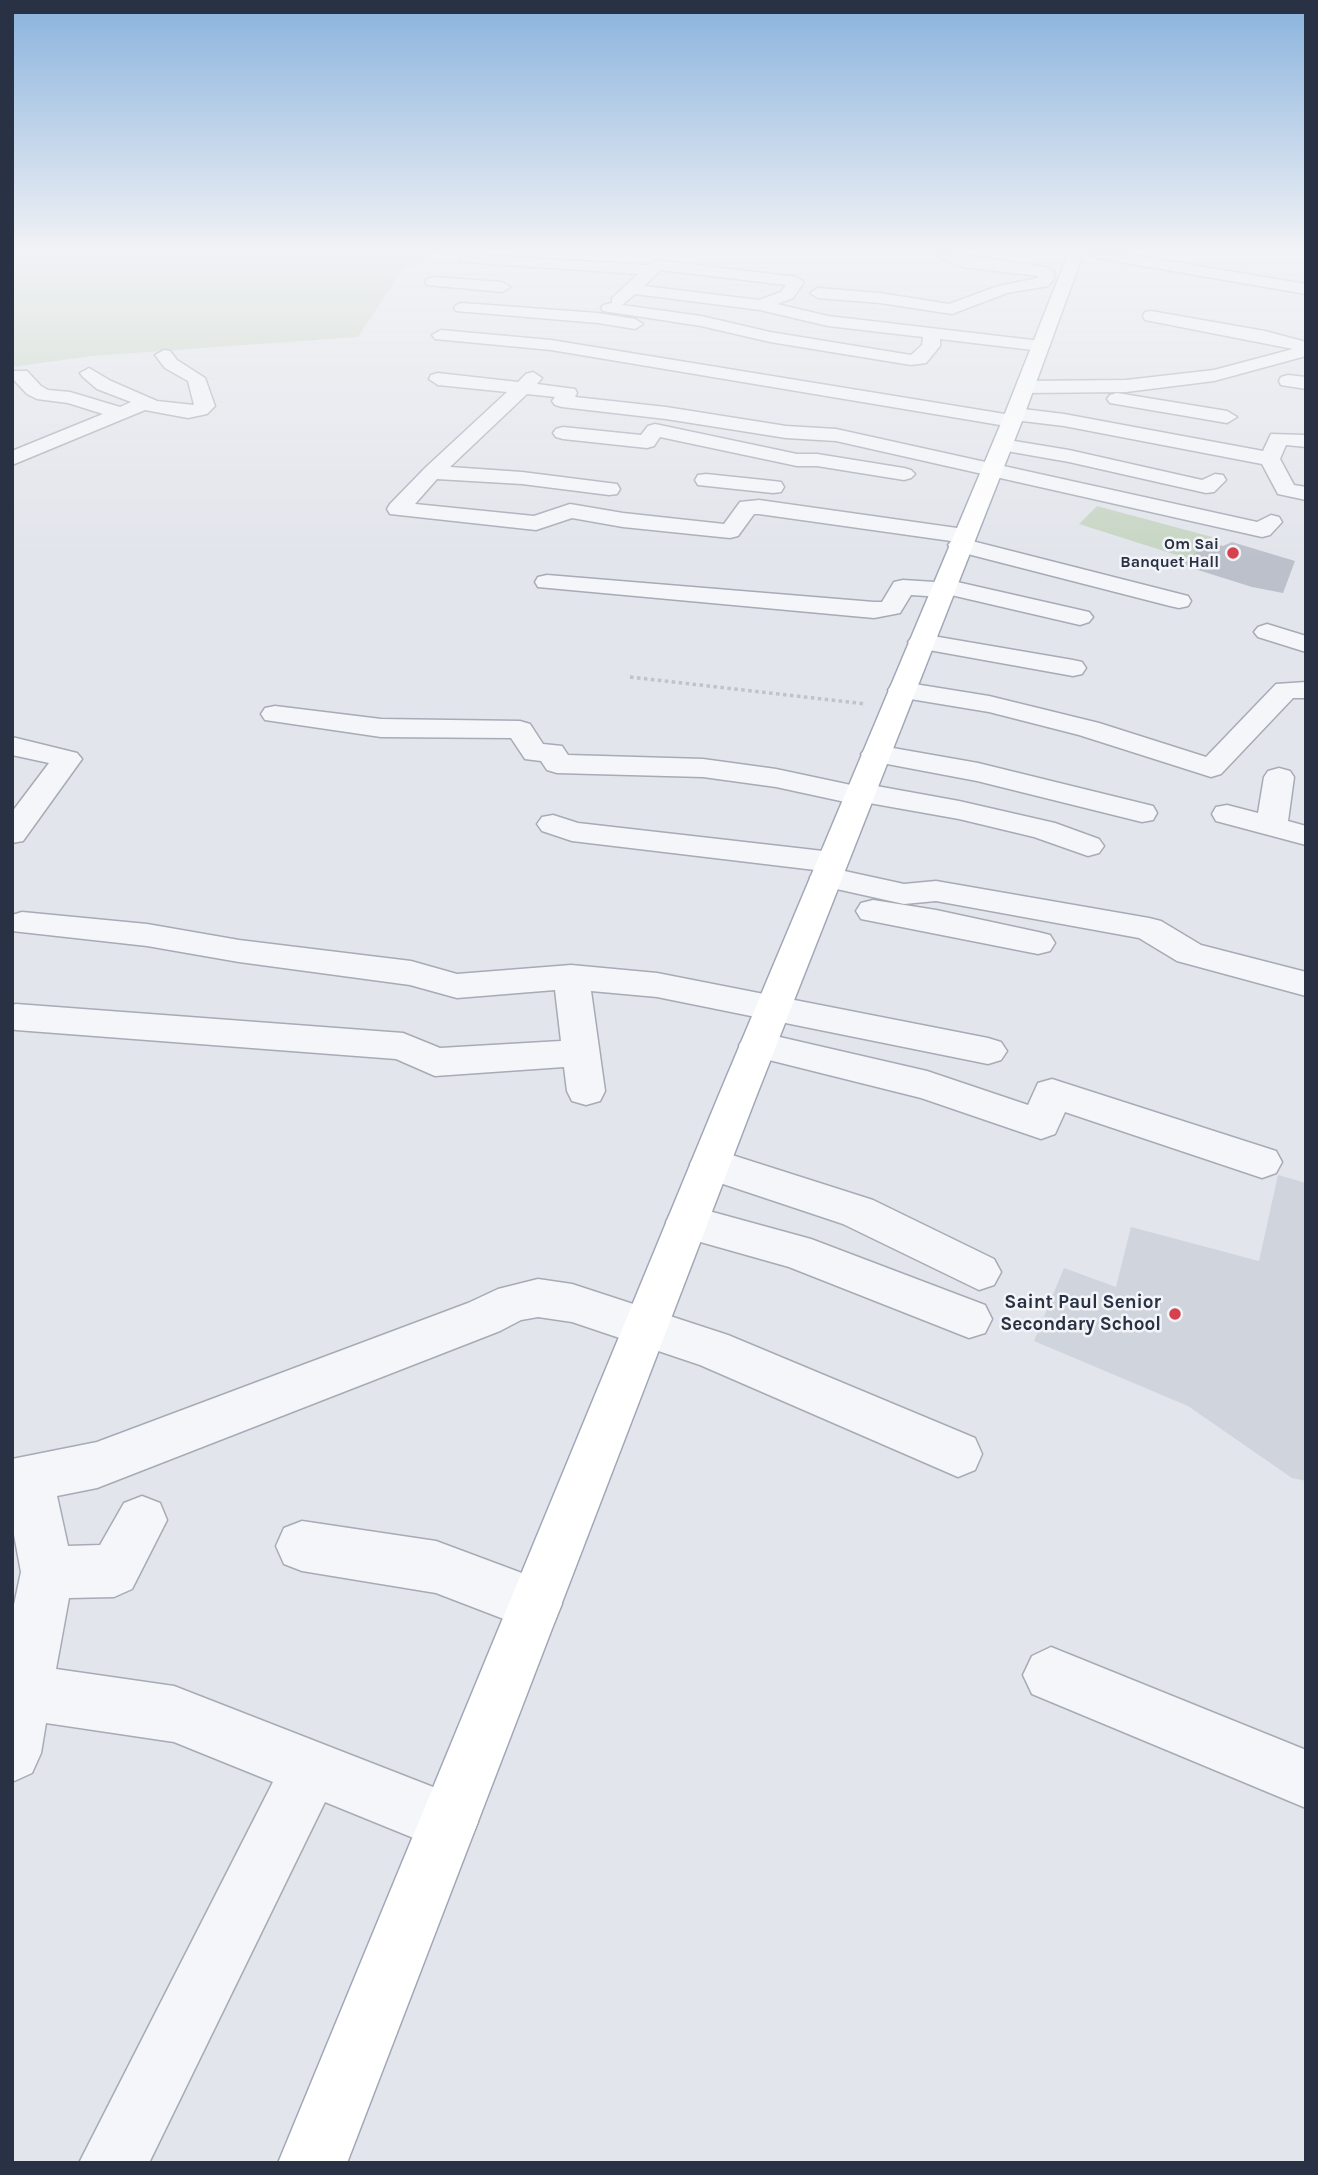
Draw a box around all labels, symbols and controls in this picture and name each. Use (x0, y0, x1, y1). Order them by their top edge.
place label: Om Sai Banquet Hall (1120, 534, 1219, 572)
marker: Om Sai Banquet Hall (1225, 545, 1241, 561)
place label: Saint Paul Senior Secondary School (1000, 1292, 1161, 1336)
marker: Saint Paul Senior Secondary School (1167, 1306, 1183, 1322)

